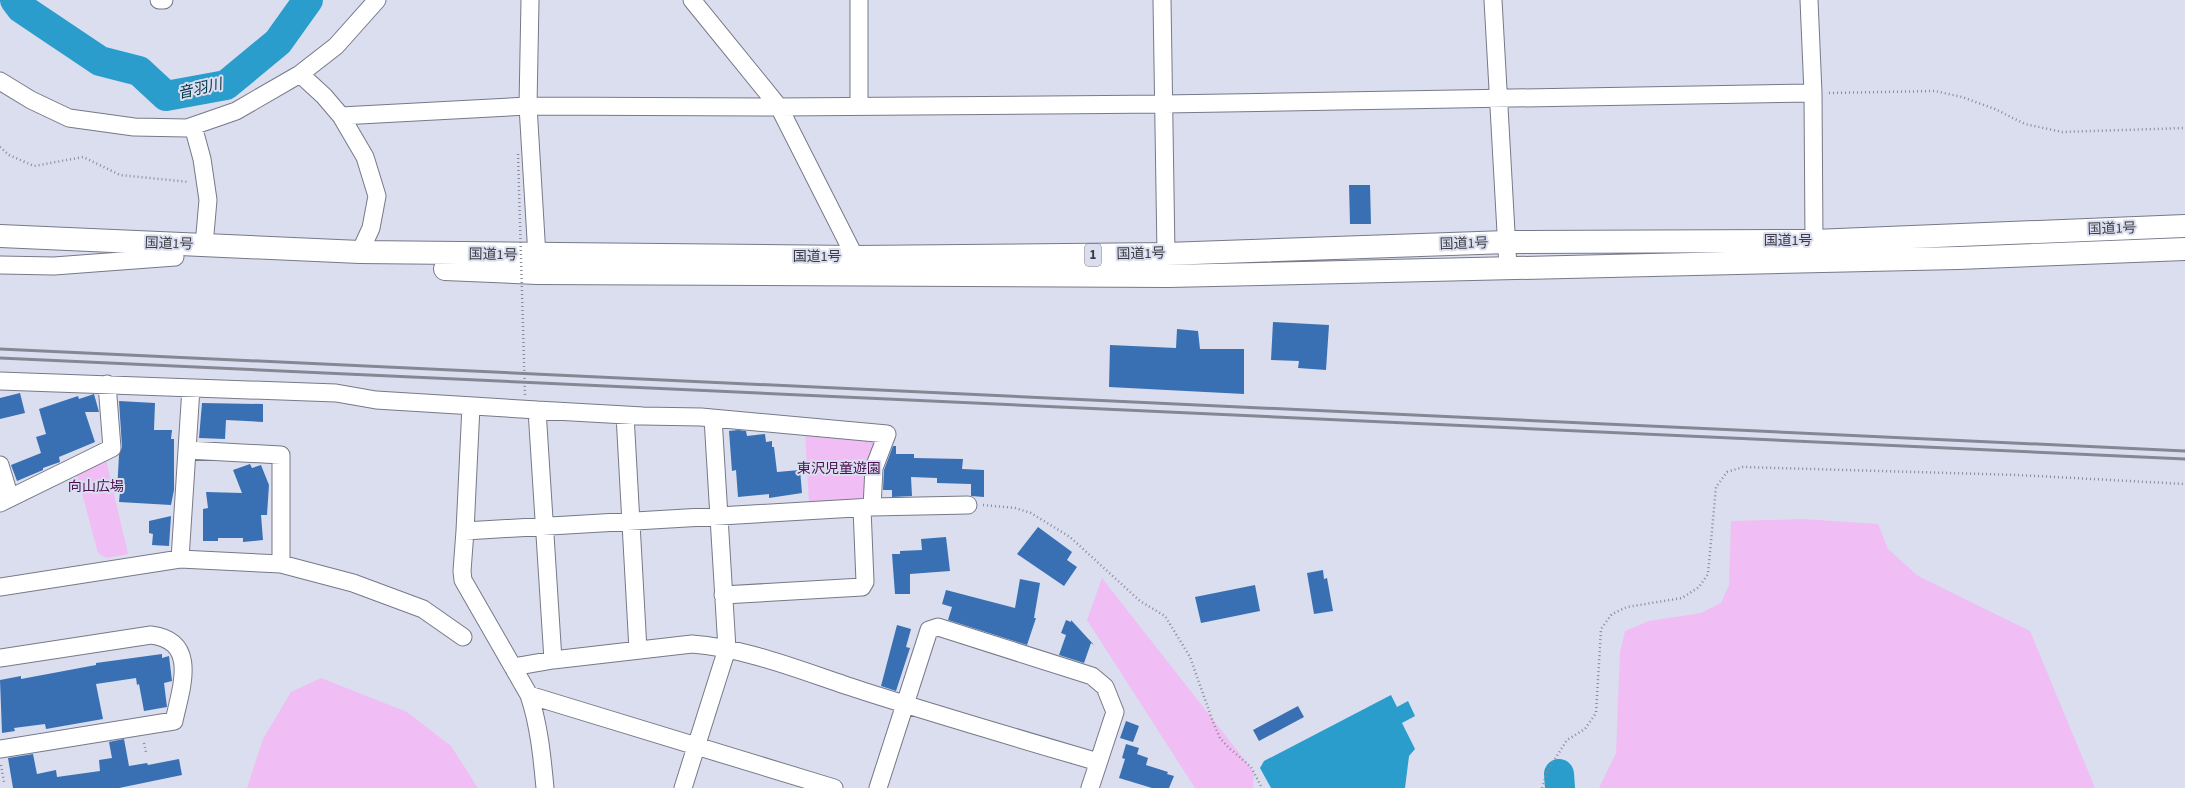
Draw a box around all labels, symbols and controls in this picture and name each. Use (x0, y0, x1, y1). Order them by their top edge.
water label: 音羽川 (176, 73, 226, 104)
street label: 国道1号 (2087, 218, 2137, 240)
street label: 国道1号 (1764, 231, 1812, 251)
street label: 国道1号 (144, 233, 194, 255)
street label: 国道1号 (1439, 233, 1489, 255)
road number: 1 (1085, 244, 1101, 266)
street label: 国道1号 (1116, 244, 1166, 264)
street label: 国道1号 (468, 245, 518, 265)
street label: 国道1号 (793, 247, 841, 267)
park label: 東沢児童遊園 (797, 459, 881, 479)
park label: 向山広場 (68, 477, 124, 497)

